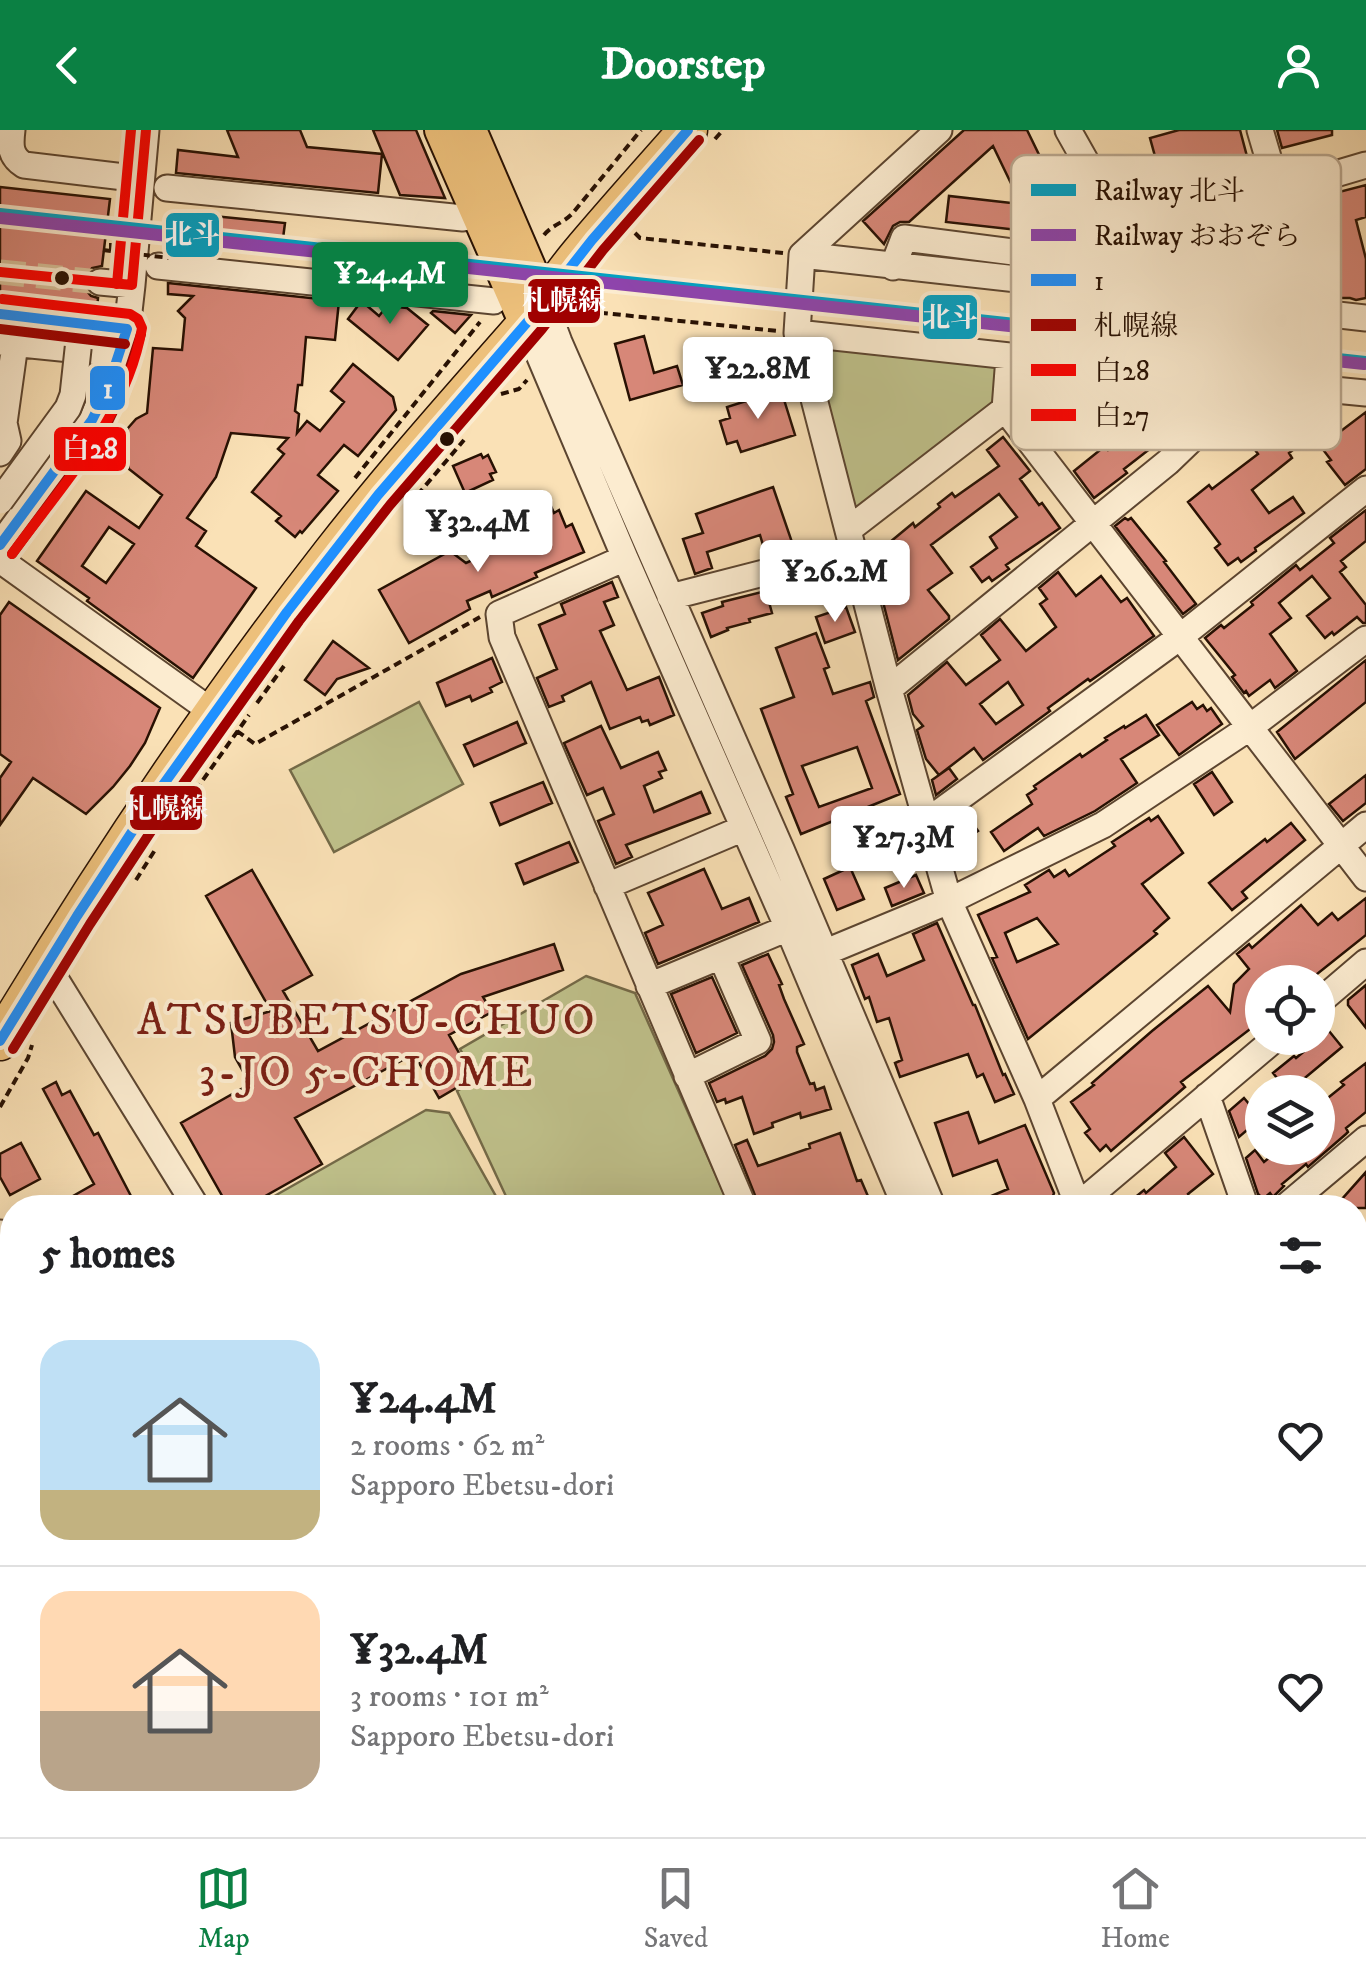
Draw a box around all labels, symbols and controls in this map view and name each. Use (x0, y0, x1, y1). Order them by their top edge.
text: Doorstep (601, 37, 765, 93)
icon: back (40, 38, 95, 93)
icon: person (1271, 38, 1326, 93)
legend (1011, 155, 1341, 450)
text: Railway 北斗 (1094, 174, 1245, 209)
line badge: 北斗 (164, 211, 221, 259)
text: 北斗 (164, 218, 220, 253)
text: Railway おおぞら (1094, 219, 1301, 254)
pin: ¥24.4M (309, 242, 471, 327)
text: ¥24.4M (334, 254, 446, 294)
text: 1 (1094, 264, 1104, 299)
unlabelled marker (52, 268, 72, 288)
line badge: 札幌線 (526, 277, 602, 325)
text: 札幌線 (522, 284, 606, 319)
line badge: 北斗 (921, 293, 979, 341)
text: 北斗 (922, 301, 978, 336)
text: 札幌線 (1094, 309, 1178, 344)
pin: ¥22.8M (677, 337, 839, 422)
text: ¥22.8M (705, 349, 811, 389)
text: 白28 (1094, 354, 1150, 389)
line badge: 1 (88, 364, 127, 412)
text: 1 (103, 372, 113, 407)
text: 白27 (1094, 399, 1150, 434)
line badge: 白28 (52, 425, 128, 473)
unlabelled marker (437, 429, 457, 449)
text: 白28 (62, 432, 118, 467)
pin: ¥32.4M (397, 490, 559, 575)
text: ¥32.4M (425, 502, 531, 542)
pin: ¥26.2M (754, 540, 916, 625)
text: ¥26.2M (782, 552, 888, 592)
line badge: 札幌線 (128, 784, 204, 832)
text: 札幌線 (124, 792, 208, 827)
pin: ¥27.3M (823, 806, 985, 891)
text: ¥27.3M (853, 818, 955, 858)
map controls (1245, 965, 1335, 1165)
button: locate (1245, 965, 1335, 1055)
district label: ATSUBETSU-CHUO 3-JO 5-CHOME (137, 993, 597, 1101)
button: layers (1245, 1075, 1335, 1165)
icon: filters (1273, 1228, 1328, 1283)
text: 5 homes (40, 1229, 175, 1281)
text: ¥24.4M (350, 1374, 497, 1426)
icon: home (120, 1380, 240, 1500)
icon: heart (1273, 1413, 1328, 1468)
text: 2 rooms · 62 m² (350, 1426, 544, 1466)
text: Sapporo Ebetsu-dori (350, 1466, 614, 1506)
text: ¥32.4M (350, 1625, 488, 1677)
icon: home (120, 1631, 240, 1751)
icon: heart (1273, 1664, 1328, 1719)
text: 3 rooms · 101 m² (350, 1677, 549, 1717)
text: Sapporo Ebetsu-dori (350, 1717, 614, 1757)
tab: Map (196, 1861, 251, 1956)
tab: Saved (644, 1861, 708, 1956)
tab: Home (1101, 1861, 1170, 1956)

